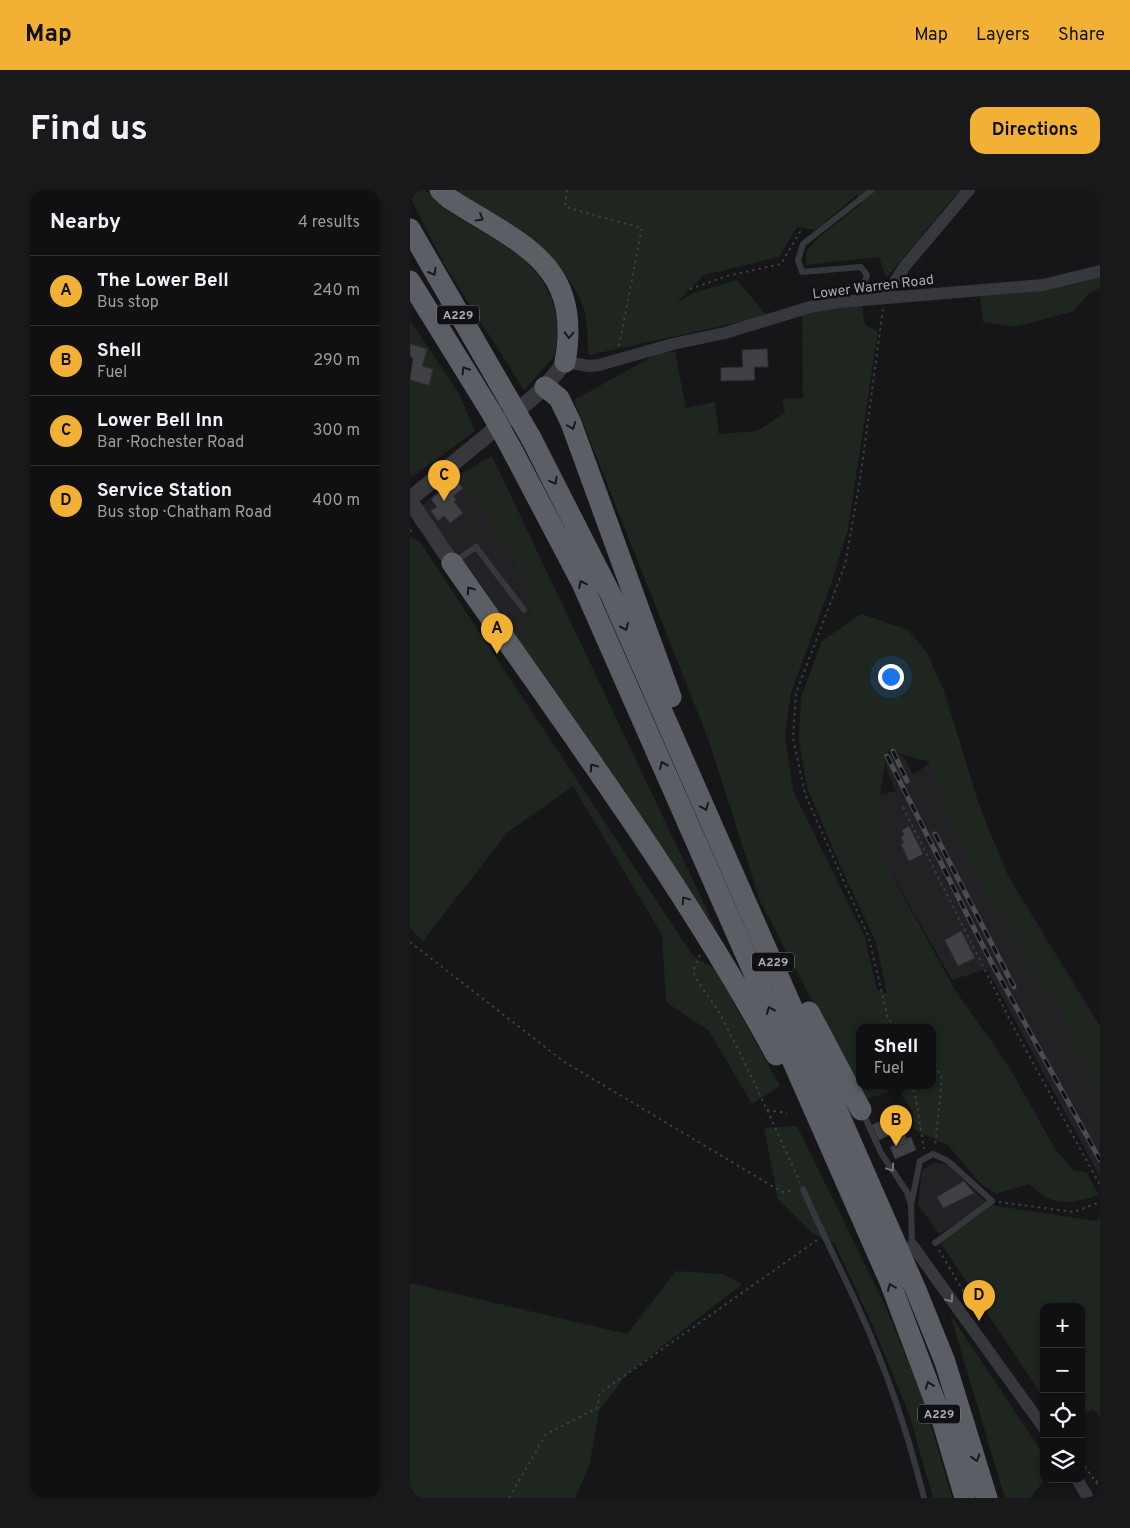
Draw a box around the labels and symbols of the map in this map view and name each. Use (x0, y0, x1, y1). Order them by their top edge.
one-way arrow (475, 211, 484, 221)
one-way arrow (427, 267, 437, 276)
street label: Lower Warren Road (812, 272, 935, 303)
road number: A229 (437, 306, 479, 324)
one-way arrow (564, 332, 574, 339)
one-way arrow (462, 367, 471, 376)
one-way arrow (565, 421, 576, 430)
pin: C (428, 460, 460, 501)
one-way arrow (548, 475, 558, 484)
one-way arrow (579, 581, 589, 590)
one-way arrow (467, 586, 476, 596)
pin: A (481, 613, 513, 654)
one-way arrow (619, 622, 630, 631)
your location (878, 664, 904, 690)
one-way arrow (659, 761, 670, 770)
one-way arrow (590, 763, 599, 772)
one-way arrow (699, 802, 710, 811)
one-way arrow (682, 896, 691, 906)
road number: A229 (752, 952, 794, 972)
one-way arrow (765, 1006, 776, 1015)
pin: B (880, 1105, 912, 1146)
one-way arrow (885, 1163, 895, 1172)
pin: D (963, 1280, 995, 1321)
one-way arrow (887, 1283, 898, 1292)
one-way arrow (945, 1293, 953, 1302)
one-way arrow (925, 1381, 935, 1390)
road number: A229 (918, 1404, 960, 1424)
one-way arrow (970, 1453, 980, 1461)

